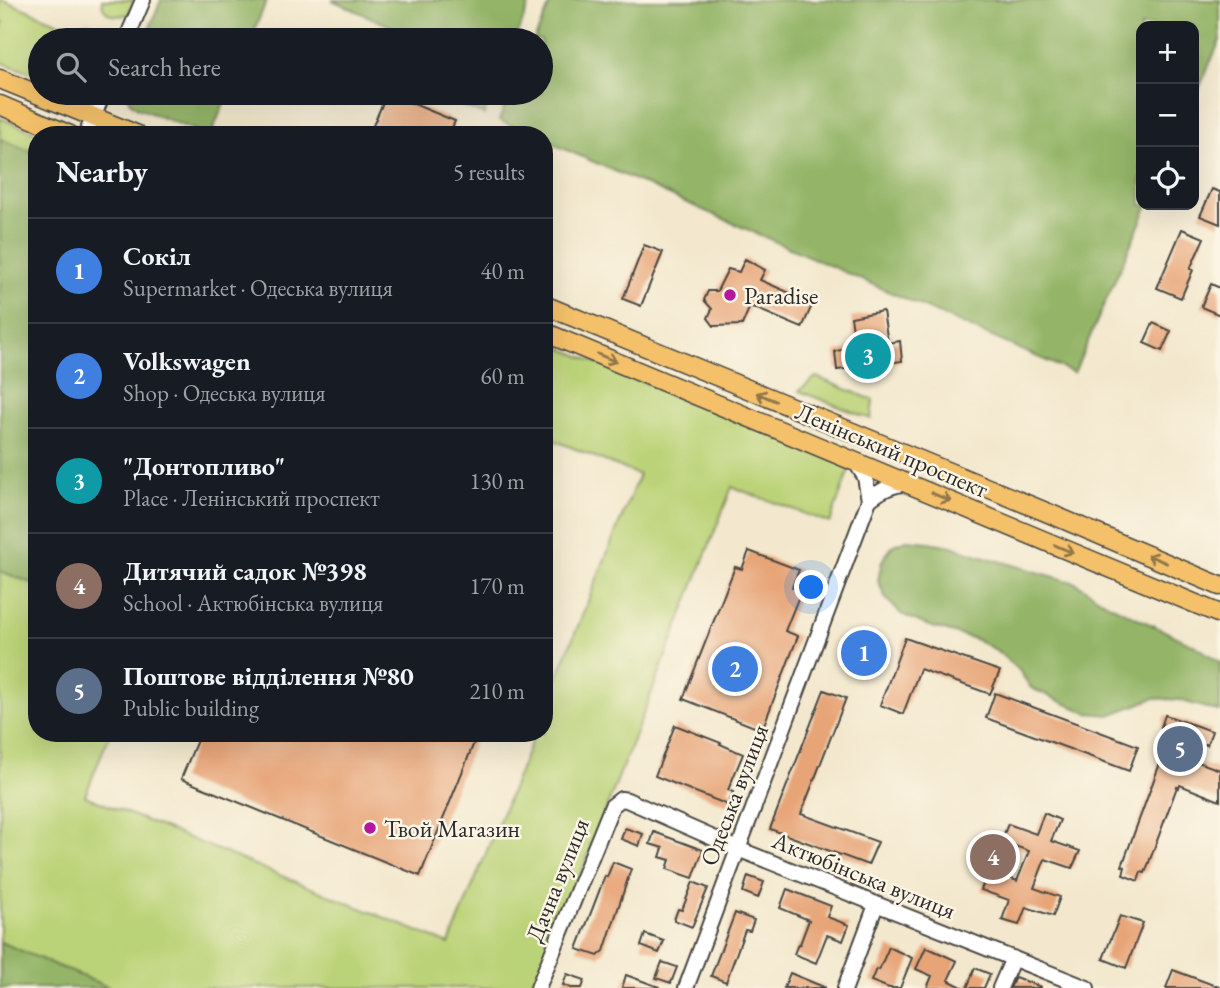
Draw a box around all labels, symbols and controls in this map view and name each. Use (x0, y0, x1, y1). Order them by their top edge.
map controls (1136, 21, 1199, 210)
button: + (1136, 21, 1199, 84)
search box (28, 28, 553, 105)
icon: search (52, 48, 90, 86)
text: Search here (108, 50, 221, 84)
button: − (1136, 84, 1199, 147)
button: locate (1136, 147, 1199, 210)
text: Nearby (56, 152, 148, 191)
text: 5 results (453, 157, 525, 187)
text: Сокіл (123, 239, 191, 273)
text: 1 (73, 256, 85, 286)
text: 40 m (480, 256, 525, 286)
text: Supermarket · Одеська вулиця (123, 273, 393, 303)
place label: Paradise (744, 280, 818, 311)
marker: Paradise (722, 287, 738, 303)
pin: 3 (845, 330, 891, 382)
text: Volkswagen (123, 344, 251, 378)
one-way arrow (596, 352, 618, 365)
text: 2 (73, 361, 85, 391)
text: 60 m (480, 361, 525, 391)
text: Shop · Одеська вулиця (123, 378, 325, 408)
one-way arrow (755, 390, 777, 403)
street label: Ленінський проспект (791, 395, 993, 505)
text: "Донтопливо" (123, 449, 285, 483)
text: 3 (73, 466, 85, 496)
text: 130 m (469, 466, 525, 496)
text: Place · Ленінський проспект (123, 483, 380, 513)
one-way arrow (929, 492, 951, 505)
one-way arrow (1052, 543, 1074, 556)
one-way arrow (1147, 552, 1168, 565)
text: Дитячий садок №398 (123, 554, 367, 588)
your location (794, 570, 828, 604)
text: 4 (73, 571, 85, 601)
text: 170 m (469, 571, 525, 601)
text: School · Актюбінська вулиця (123, 588, 383, 618)
pin: 1 (841, 627, 887, 679)
pin: 2 (712, 643, 758, 695)
text: Поштове відділення №80 (123, 659, 414, 693)
text: 5 (73, 676, 85, 706)
text: 210 m (469, 676, 525, 706)
text: Public building (123, 693, 259, 723)
street label: Одеська вулиця (693, 720, 775, 870)
pin: 5 (1157, 723, 1203, 775)
place label: Твой Магазин (384, 813, 520, 844)
street label: Дачна вулиця (518, 813, 596, 946)
marker: Твой Магазин (362, 820, 378, 836)
street label: Актюбінська вулиця (767, 824, 960, 926)
pin: 4 (970, 831, 1016, 883)

